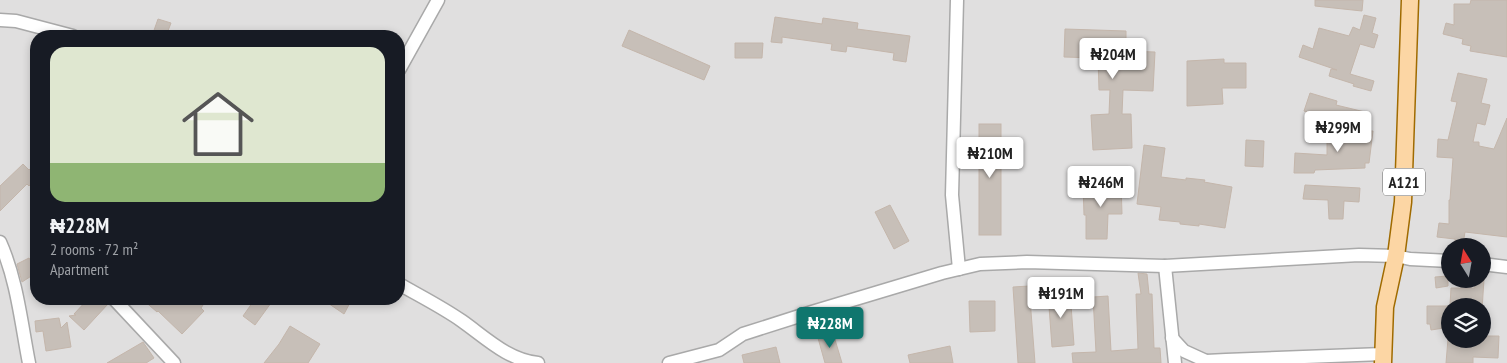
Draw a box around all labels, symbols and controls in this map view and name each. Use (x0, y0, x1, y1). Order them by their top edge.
pin: ₦204M (1078, 38, 1148, 80)
text: ₦204M (1090, 44, 1136, 64)
icon: home (173, 79, 263, 169)
pin: ₦299M (1303, 110, 1373, 153)
text: ₦299M (1315, 117, 1361, 137)
pin: ₦210M (955, 136, 1025, 179)
text: ₦210M (967, 143, 1013, 163)
pin: ₦246M (1066, 166, 1136, 208)
road number: A121 (1383, 168, 1425, 196)
text: ₦246M (1078, 172, 1124, 192)
text: ₦228M (50, 212, 109, 239)
north arrow (1441, 238, 1491, 288)
map controls (1441, 238, 1491, 348)
text: 2 rooms · 72 m² (50, 239, 138, 259)
text: Apartment (50, 259, 109, 279)
pin: ₦191M (1026, 276, 1096, 319)
text: ₦191M (1038, 283, 1084, 303)
button: layers (1441, 298, 1491, 348)
pin: ₦228M (795, 306, 865, 349)
text: ₦228M (807, 313, 853, 333)

